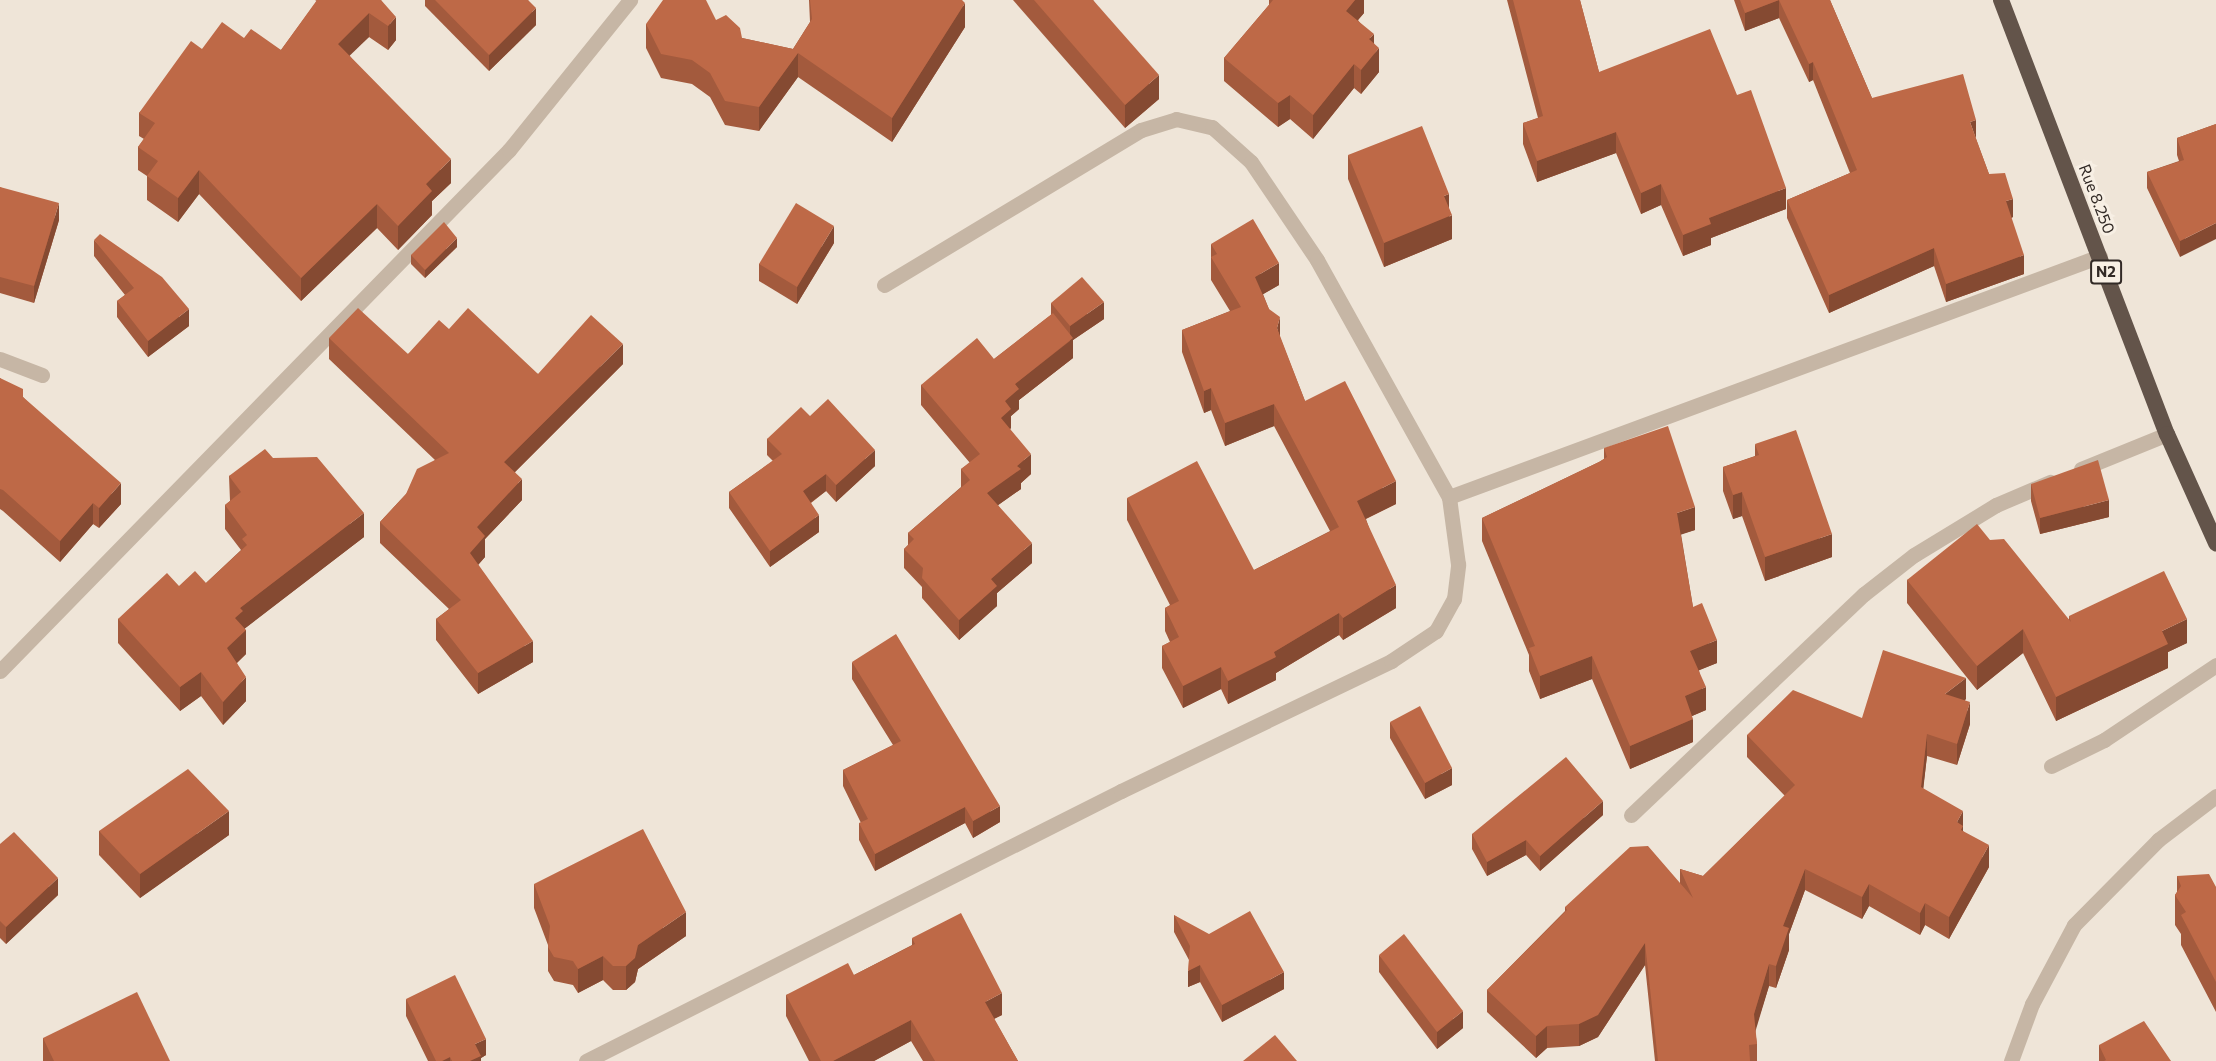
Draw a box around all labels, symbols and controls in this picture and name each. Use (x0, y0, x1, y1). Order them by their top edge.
street label: Rue 8.250 (2075, 162, 2119, 236)
road number: N2 (2090, 260, 2122, 284)

